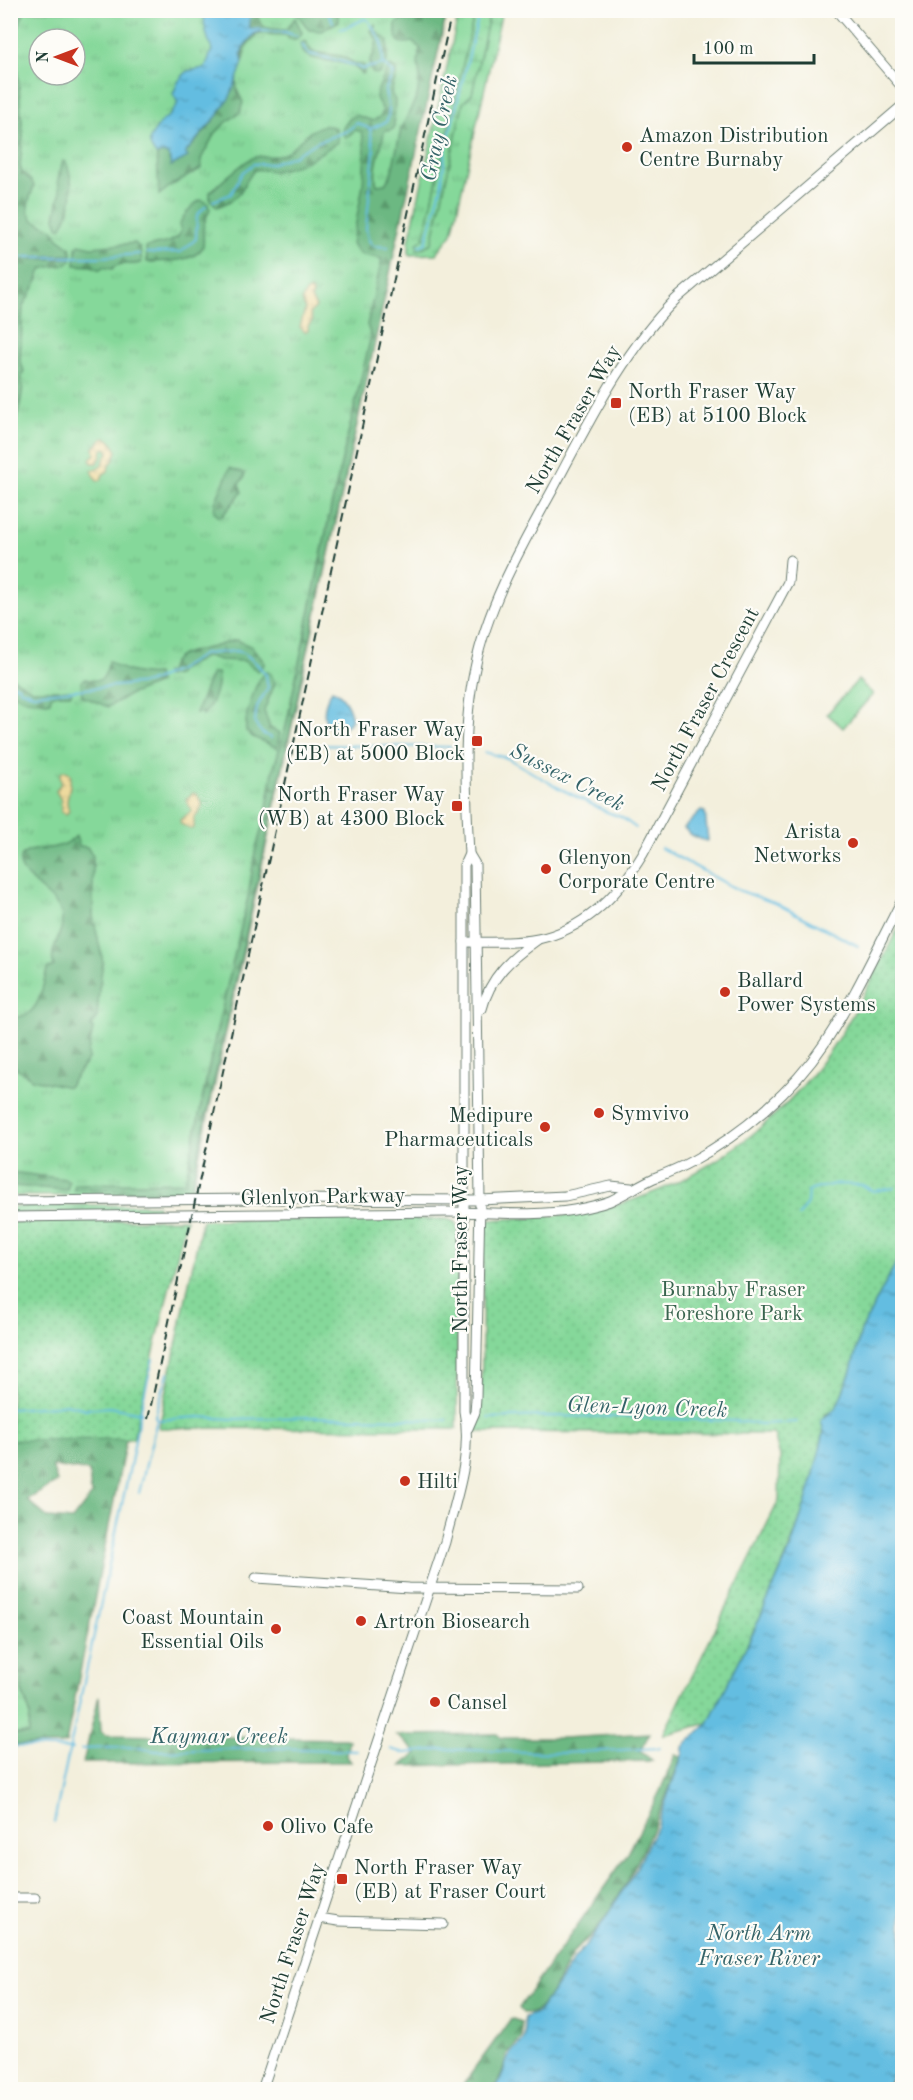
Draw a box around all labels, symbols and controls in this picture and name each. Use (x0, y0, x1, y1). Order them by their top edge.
north arrow (27, 27, 87, 87)
scale bar (694, 27, 814, 65)
text: 100 m (703, 40, 754, 58)
text: N (36, 50, 52, 63)
water label: Gray Creek (418, 73, 462, 184)
place label: Amazon Distribution Centre Burnaby (639, 126, 829, 171)
marker: Amazon Distribution Centre Burnaby (620, 140, 634, 154)
street label: North Fraser Way (523, 342, 625, 498)
place label: North Fraser Way (EB) at 5100 Block (628, 382, 807, 427)
marker: North Fraser Way (EB) at 5100 Block (609, 396, 623, 410)
street label: North Fraser Crescent (649, 604, 764, 795)
place label: North Fraser Way (EB) at 5000 Block (286, 720, 465, 765)
marker: North Fraser Way (EB) at 5000 Block (470, 734, 484, 748)
water label: Sussex Creek (506, 740, 628, 816)
place label: North Fraser Way (WB) at 4300 Block (258, 785, 445, 830)
marker: North Fraser Way (WB) at 4300 Block (450, 799, 464, 813)
place label: Arista Networks (753, 822, 841, 867)
marker: Arista Networks (846, 836, 860, 850)
place label: Glenyon Corporate Centre (558, 848, 715, 893)
marker: Glenyon Corporate Centre (539, 862, 553, 876)
place label: Ballard Power Systems (737, 971, 876, 1016)
marker: Ballard Power Systems (718, 985, 732, 999)
place label: Symvivo (611, 1104, 689, 1125)
place label: Medipure Pharmaceuticals (384, 1106, 533, 1151)
marker: Symvivo (592, 1106, 606, 1120)
marker: Medipure Pharmaceuticals (538, 1120, 552, 1134)
street label: North Fraser Way (451, 1165, 472, 1333)
street label: Glenlyon Parkway (240, 1186, 406, 1209)
park label: Burnaby Fraser Foreshore Park (661, 1280, 806, 1325)
water label: Glen-Lyon Creek (566, 1394, 728, 1422)
place label: Hilti (417, 1472, 458, 1493)
marker: Hilti (398, 1474, 412, 1488)
place label: Coast Mountain Essential Oils (121, 1608, 264, 1653)
place label: Artron Biosearch (373, 1612, 530, 1633)
marker: Artron Biosearch (354, 1614, 368, 1628)
marker: Coast Mountain Essential Oils (269, 1622, 283, 1636)
place label: Cansel (447, 1693, 508, 1714)
marker: Cansel (428, 1695, 442, 1709)
water label: Kaymar Creek (149, 1726, 288, 1748)
place label: Olivo Cafe (280, 1817, 374, 1838)
marker: Olivo Cafe (261, 1819, 275, 1833)
place label: North Fraser Way (EB) at Fraser Court (354, 1858, 546, 1903)
street label: North Fraser Way (257, 1860, 329, 2027)
marker: North Fraser Way (EB) at Fraser Court (335, 1872, 349, 1886)
water label: North Arm Fraser River (697, 1923, 821, 1970)

